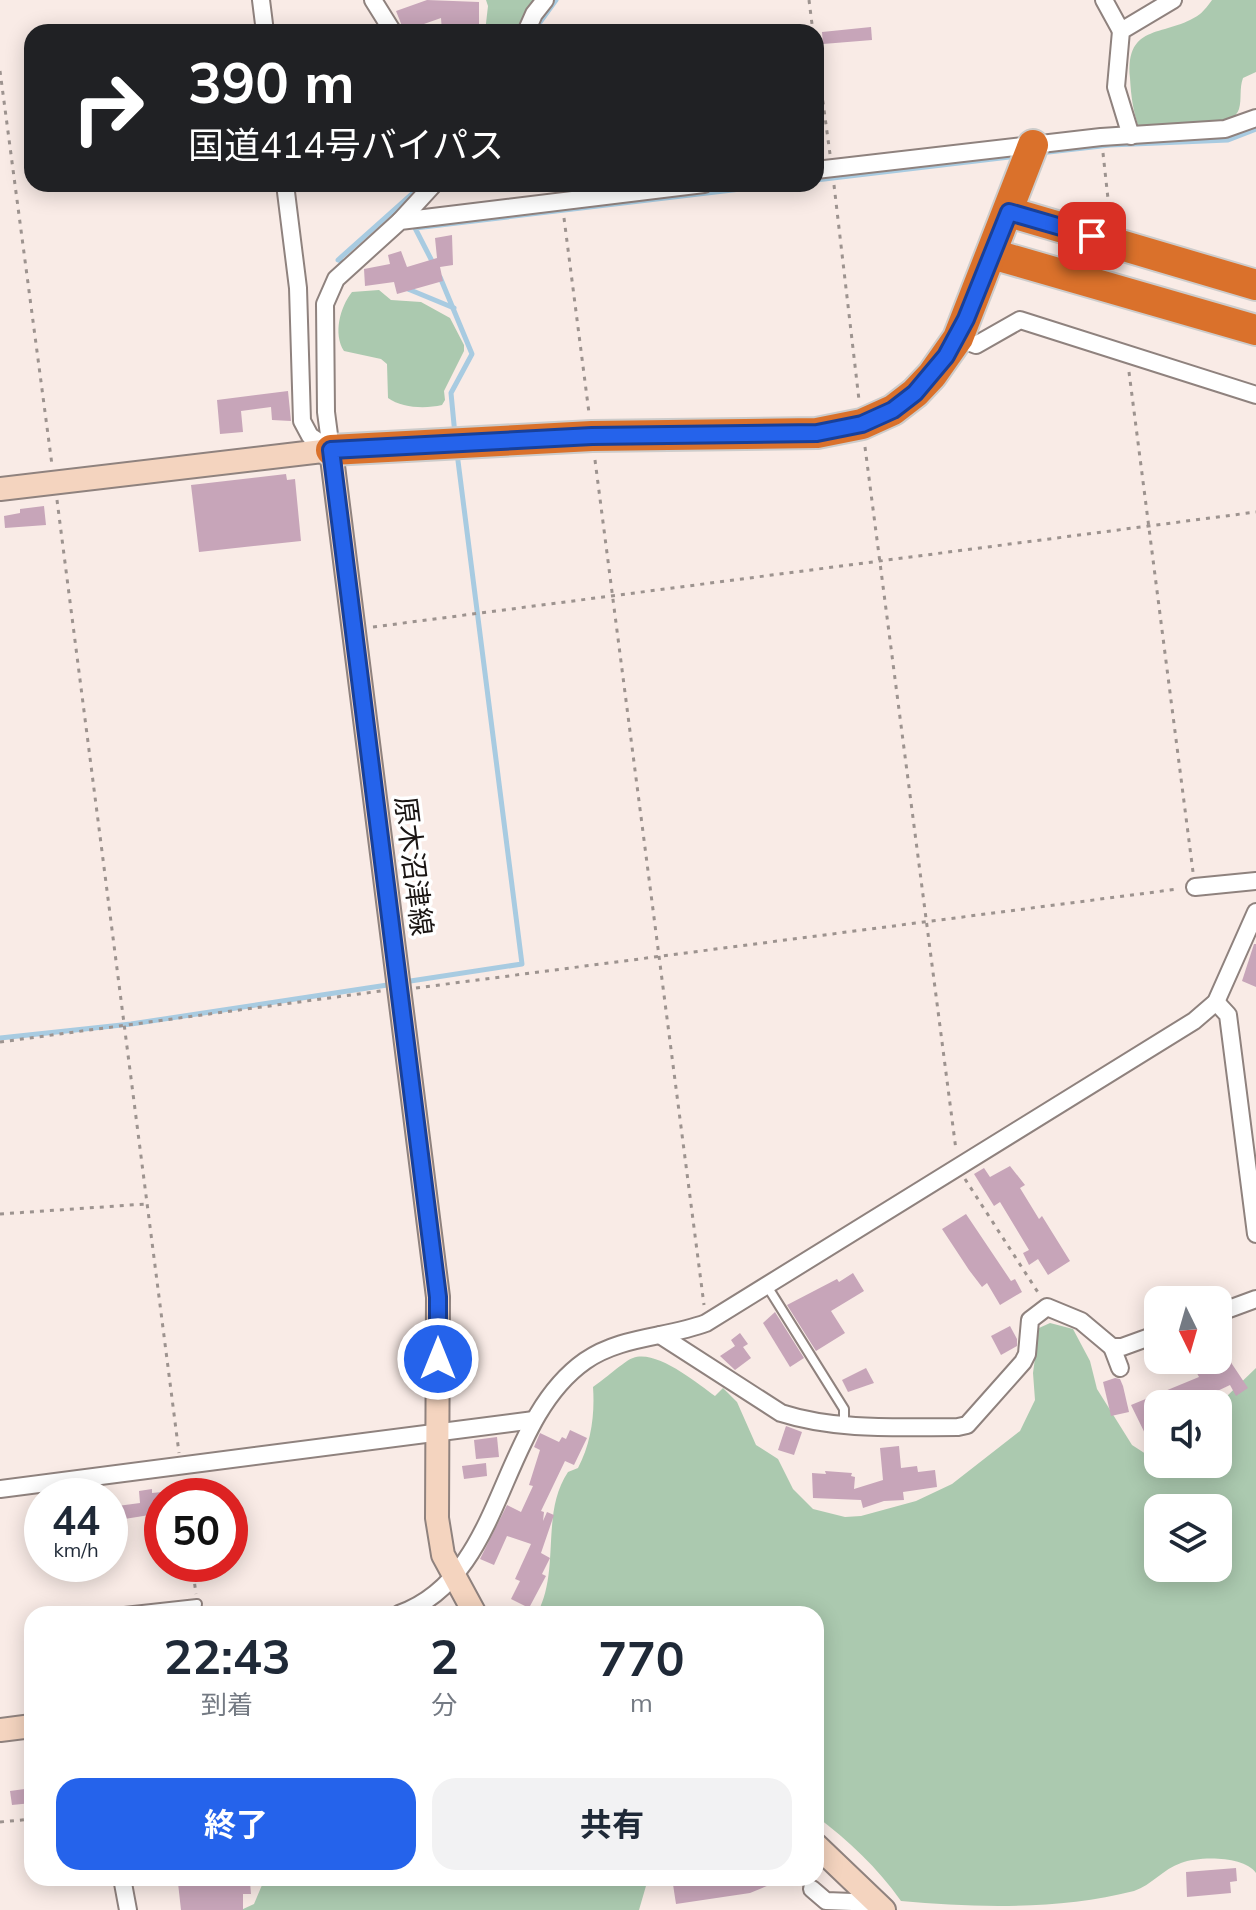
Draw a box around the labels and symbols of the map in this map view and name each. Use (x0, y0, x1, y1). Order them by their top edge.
pin (1058, 202, 1126, 270)
street label: 原木沼津線 (389, 794, 440, 938)
north arrow (1144, 1286, 1232, 1374)
position arrow (396, 1317, 480, 1401)
speed limit sign: 50 (144, 1478, 248, 1582)

